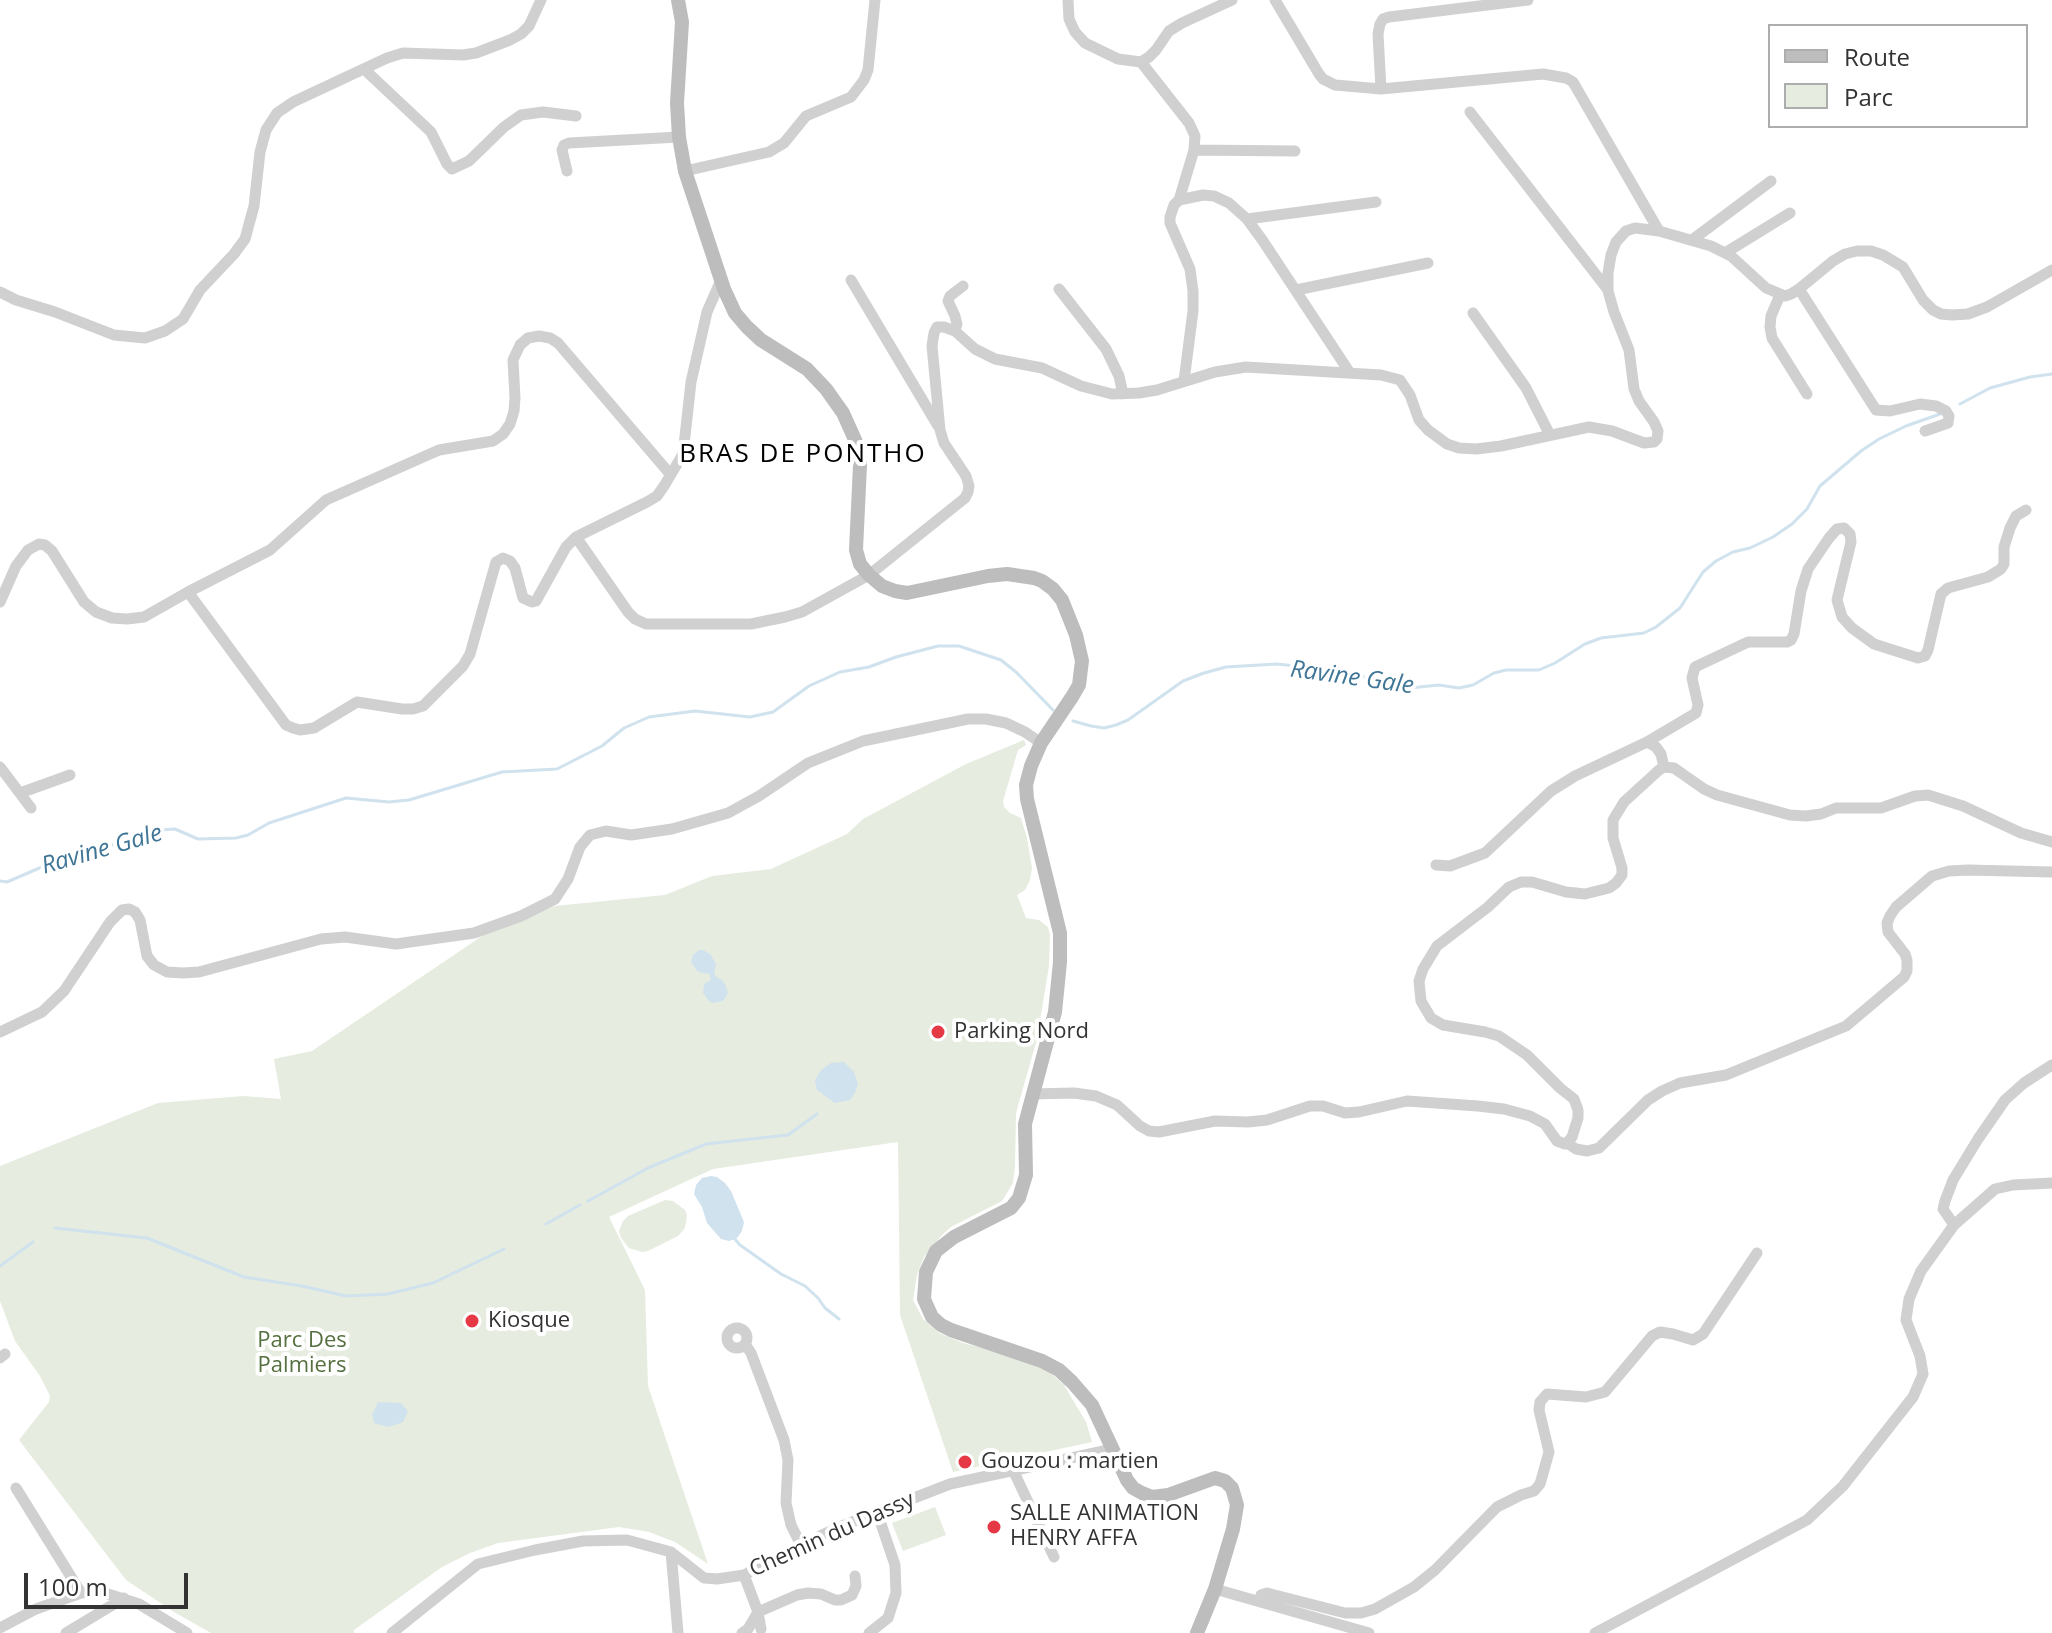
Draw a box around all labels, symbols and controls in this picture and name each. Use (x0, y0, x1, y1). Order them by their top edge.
legend (1768, 24, 2028, 128)
text: Route (1844, 40, 1910, 73)
text: Parc (1844, 80, 1893, 113)
district label: BRAS DE PONTHO (679, 439, 927, 471)
water label: Ravine Gale (1288, 655, 1416, 701)
water label: Ravine Gale (38, 819, 166, 881)
place label: Parking Nord (954, 1019, 1089, 1045)
marker: Parking Nord (929, 1023, 947, 1041)
place label: Kiosque (488, 1308, 570, 1334)
marker: Kiosque (463, 1312, 481, 1330)
park label: Parc Des Palmiers (257, 1328, 347, 1380)
place label: Gouzou : martien (981, 1449, 1159, 1475)
marker: Gouzou : martien (956, 1453, 974, 1471)
street label: Chemin du Dassy (745, 1487, 919, 1583)
place label: SALLE ANIMATION HENRY AFFA (1010, 1501, 1199, 1552)
marker: SALLE ANIMATION HENRY AFFA (985, 1518, 1003, 1536)
scale bar (28, 1557, 192, 1607)
text: 100 m (38, 1570, 108, 1603)

